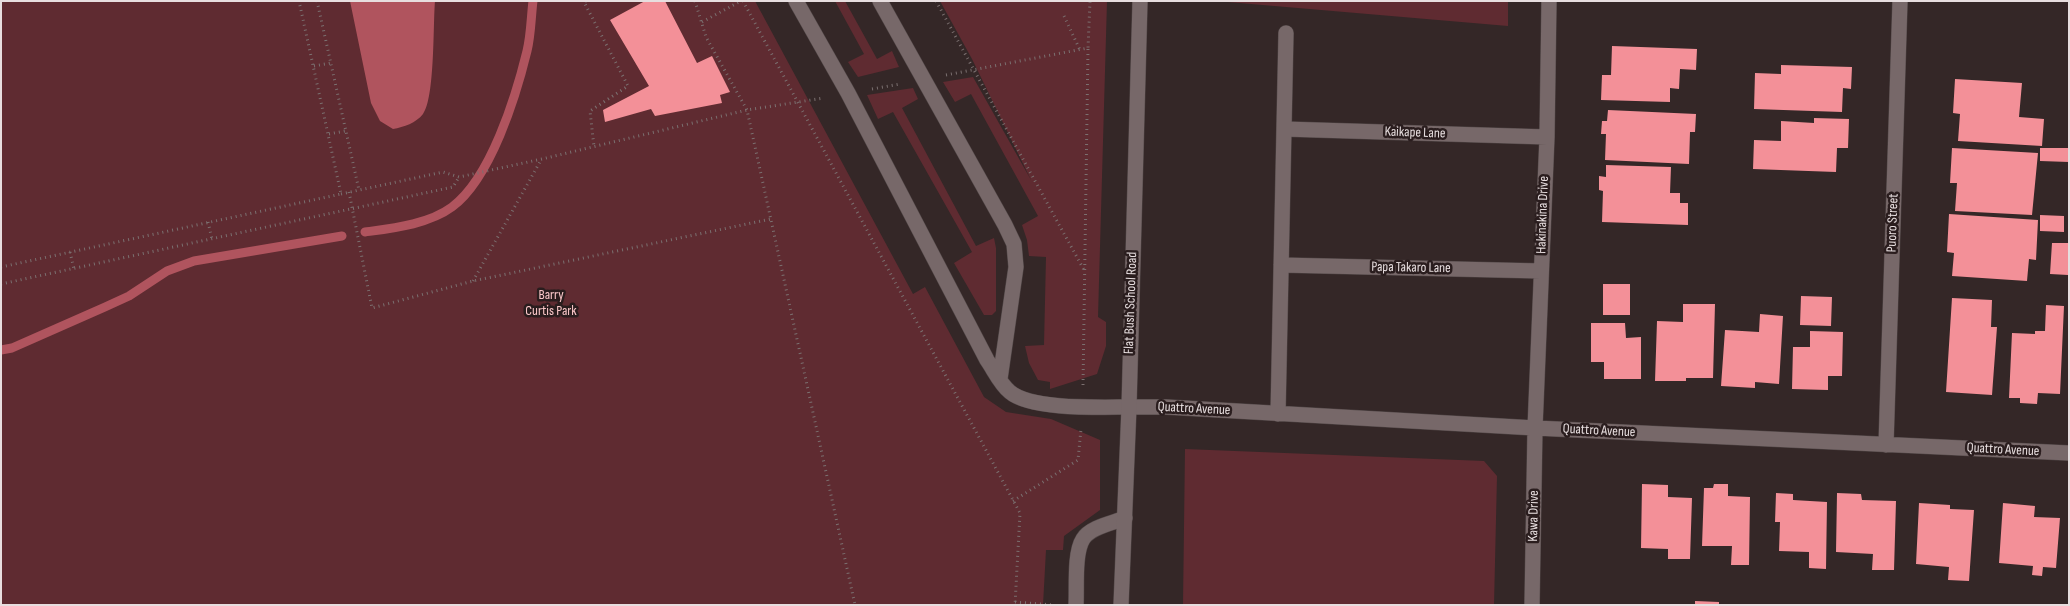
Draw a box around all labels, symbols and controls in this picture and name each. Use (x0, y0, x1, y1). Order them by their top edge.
street label: Kaikape Lane (1384, 124, 1446, 142)
street label: Hakinakina Drive (1533, 176, 1553, 254)
street label: Puoro Street (1884, 193, 1902, 253)
street label: Flat Bush School Road (1121, 251, 1141, 355)
street label: Papa Takaro Lane (1371, 259, 1451, 277)
park label: Barry Curtis Park (525, 287, 577, 320)
street label: Quattro Avenue (1157, 399, 1231, 419)
street label: Quattro Avenue (1562, 421, 1636, 441)
street label: Quattro Avenue (1966, 440, 2040, 460)
street label: Kawa Drive (1525, 490, 1543, 542)

